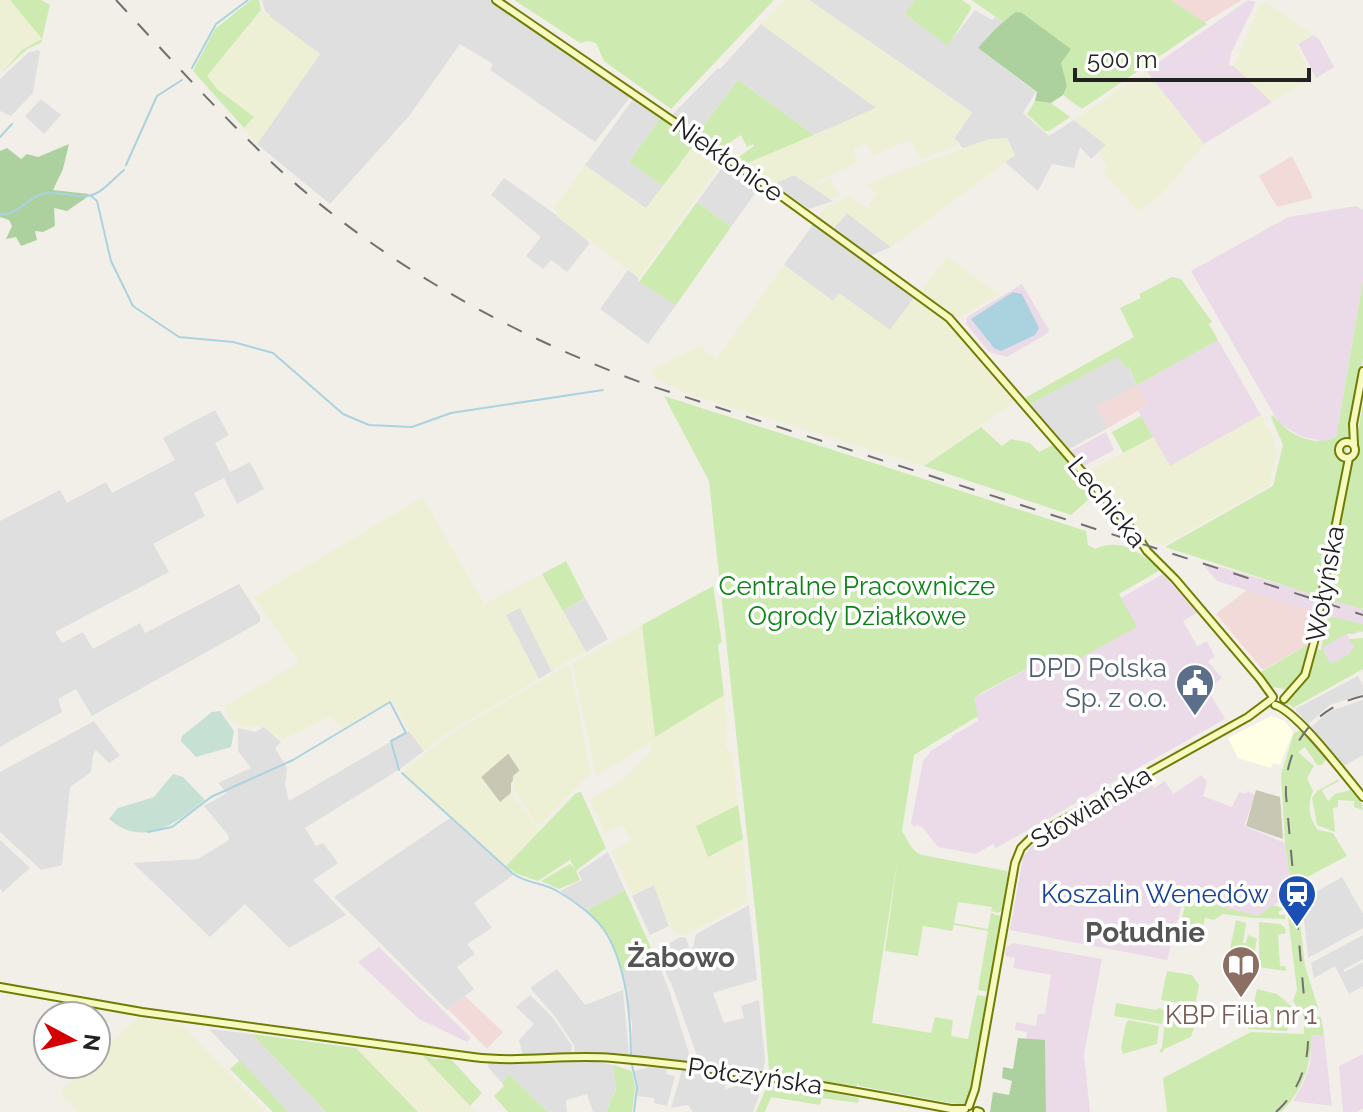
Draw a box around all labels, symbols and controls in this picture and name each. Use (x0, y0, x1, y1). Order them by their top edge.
scale bar (1075, 32, 1309, 82)
text: 500 m (1087, 45, 1158, 74)
street label: Niekłonice (667, 110, 789, 208)
street label: Lechicka (1062, 451, 1152, 553)
street label: Wołyńska (1300, 523, 1350, 645)
park label: Centralne Pracownicze Ogrody Działkowe (719, 571, 995, 631)
place label: DPD Polska Sp. z o.o. (1028, 653, 1167, 713)
public building icon: DPD Polska Sp. z o.o. (1174, 662, 1216, 717)
street label: Słowiańska (1025, 759, 1157, 855)
station icon: Koszalin Wenedów (1276, 873, 1318, 928)
place label: Koszalin Wenedów (1041, 879, 1269, 909)
district label: Południe (1085, 916, 1205, 949)
district label: Żabowo (627, 941, 735, 974)
library icon: KBP Filia nr 1 (1220, 944, 1262, 999)
north arrow (32, 1000, 112, 1080)
place label: KBP Filia nr 1 (1165, 1000, 1317, 1030)
text: N (78, 1033, 106, 1052)
street label: Połczyńska (686, 1052, 824, 1100)

